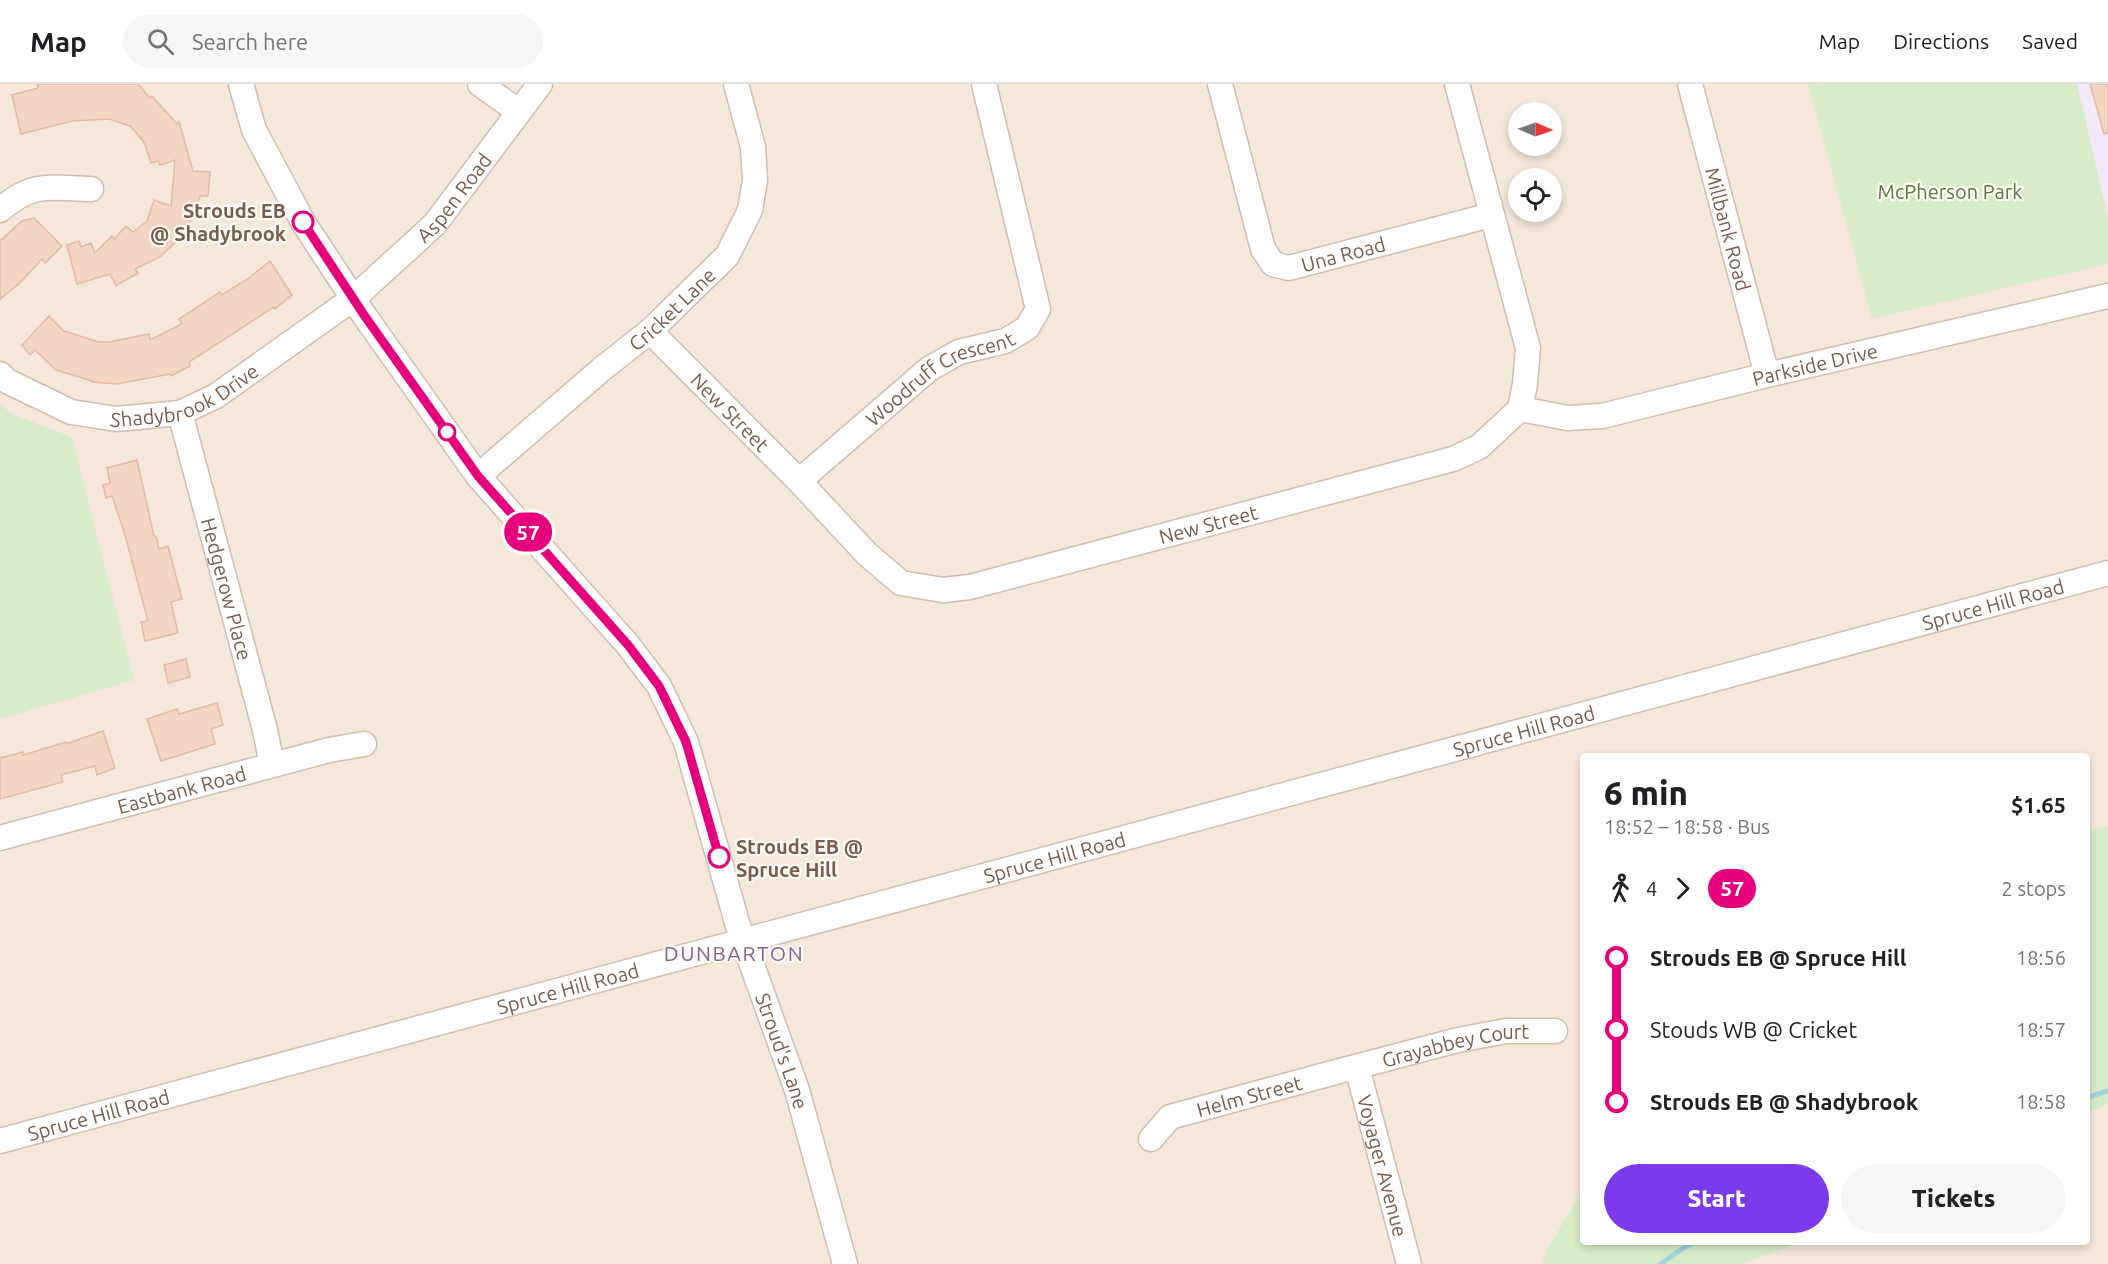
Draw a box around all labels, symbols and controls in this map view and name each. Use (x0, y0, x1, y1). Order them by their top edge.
search box (123, 14, 543, 68)
icon: search (144, 25, 177, 58)
text: Map (30, 26, 87, 57)
text: Search here (192, 29, 308, 54)
text: Map (1819, 29, 1860, 53)
text: Directions (1893, 29, 1989, 53)
text: Saved (2022, 29, 2078, 53)
north arrow (1508, 102, 1562, 156)
map controls (1508, 102, 1562, 222)
street label: Aspen Road (412, 148, 496, 247)
street label: Millbank Road (1701, 165, 1756, 293)
button: locate (1508, 168, 1562, 222)
park label: McPherson Park (1878, 180, 2022, 203)
place label: Strouds EB @ Shadybrook (150, 199, 286, 245)
marker: Strouds EB @ Shadybrook (292, 211, 314, 233)
street label: Una Road (1299, 232, 1388, 276)
street label: Cricket Lane (624, 263, 720, 355)
street label: Woodruff Crescent (861, 326, 1019, 430)
street label: Parkside Drive (1750, 338, 1880, 390)
street label: Shadybrook Drive (109, 359, 262, 431)
street label: New Street (686, 368, 774, 456)
unlabelled marker (438, 423, 456, 441)
street label: New Street (1156, 500, 1260, 548)
line badge: 57 (501, 512, 555, 552)
street label: Hedgerow Place (197, 515, 257, 662)
text: 57 (516, 520, 540, 544)
street label: Spruce Hill Road (1919, 574, 2066, 634)
street label: Spruce Hill Road (1450, 700, 1597, 761)
street label: Eastbank Road (115, 761, 248, 818)
text: 6 min (1604, 774, 1688, 811)
text: $1.65 (2011, 792, 2066, 817)
text: 18:52 – 18:58 · Bus (1604, 815, 1770, 838)
street label: Spruce Hill Road (981, 827, 1128, 887)
place label: Strouds EB @ Spruce Hill (736, 835, 863, 881)
marker: Strouds EB @ Spruce Hill (708, 846, 730, 868)
icon: walk (1604, 872, 1637, 905)
icon: forward (1666, 872, 1699, 905)
text: 57 (1720, 876, 1744, 900)
text: 4 (1646, 877, 1657, 900)
text: 2 stops (2002, 877, 2066, 900)
district label: DUNBARTON (664, 941, 804, 965)
text: Strouds EB @ Spruce Hill (1650, 945, 1906, 970)
text: 18:56 (2016, 946, 2066, 969)
street label: Spruce Hill Road (494, 958, 641, 1018)
street label: Stroud's Lane (751, 990, 813, 1112)
text: Stouds WB @ Cricket (1650, 1017, 1857, 1042)
text: 18:57 (2016, 1018, 2066, 1041)
street label: Grayabbey Court (1379, 1020, 1529, 1071)
street label: Helm Street (1194, 1070, 1304, 1121)
street label: Spruce Hill Road (25, 1084, 172, 1145)
text: Strouds EB @ Shadybrook (1650, 1089, 1918, 1114)
text: 18:58 (2016, 1090, 2066, 1113)
street label: Voyager Avenue (1353, 1092, 1413, 1239)
button: Start (1604, 1164, 1829, 1233)
button: Tickets (1841, 1164, 2066, 1233)

